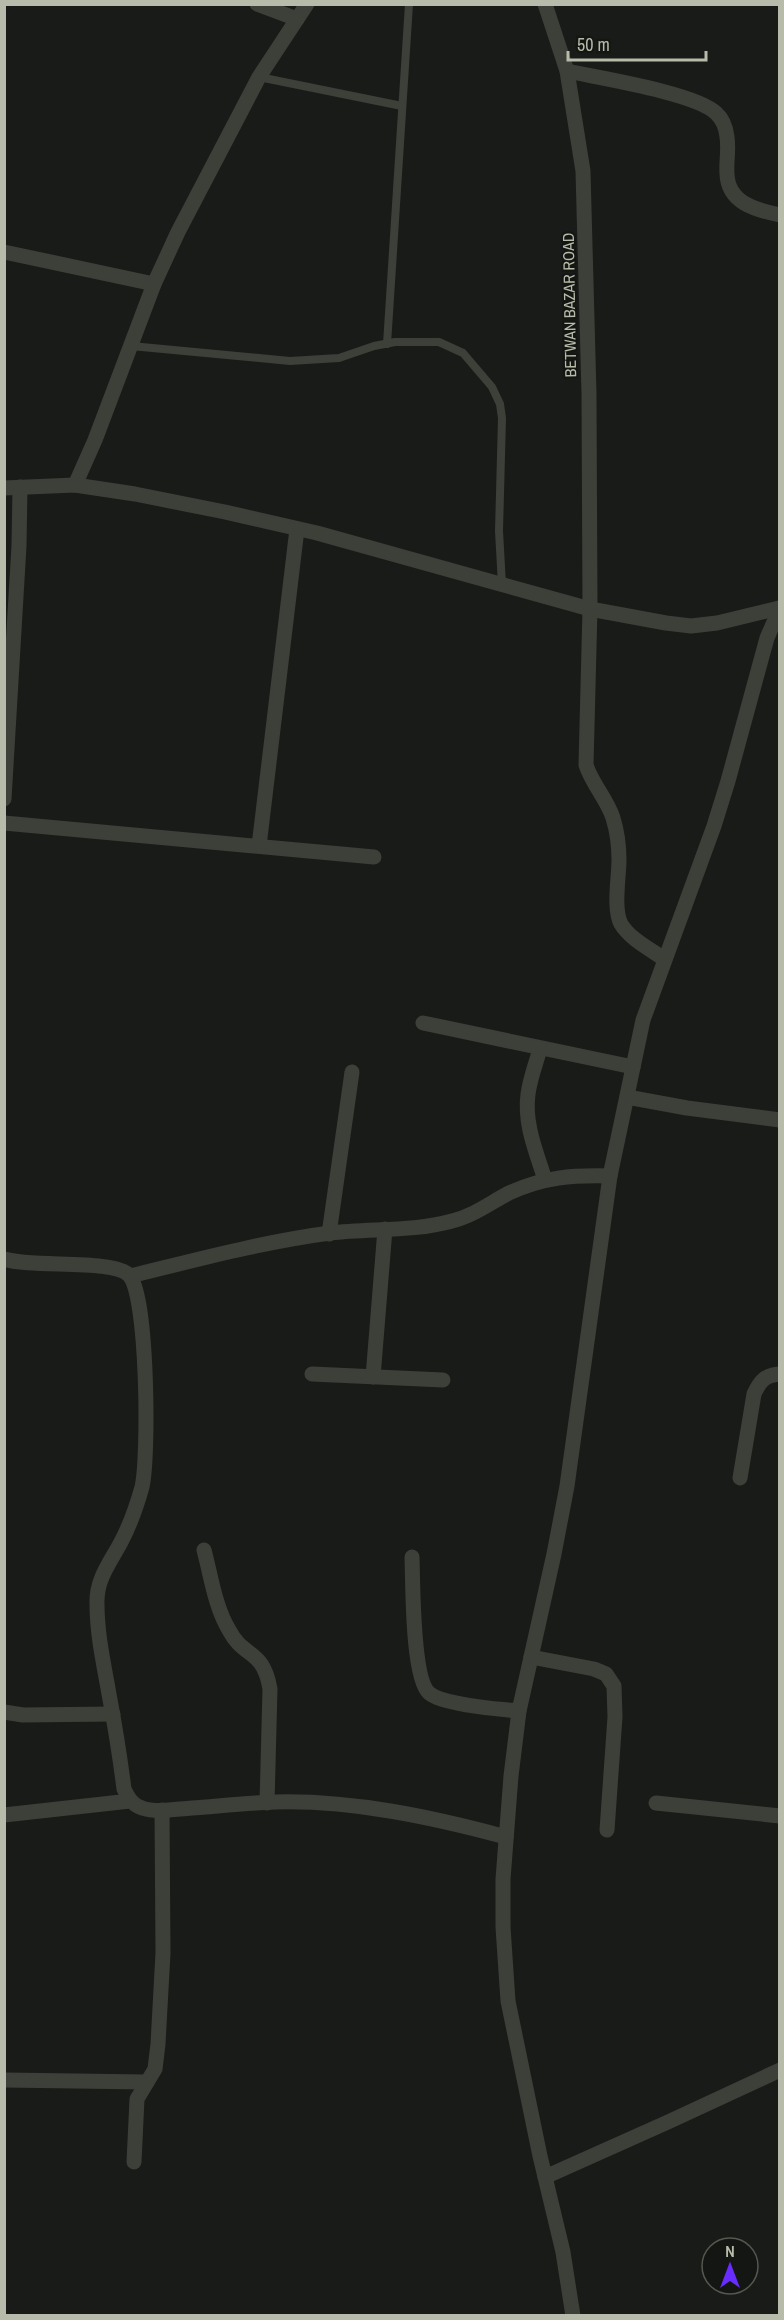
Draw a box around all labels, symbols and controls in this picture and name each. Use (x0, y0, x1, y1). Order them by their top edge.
scale bar (568, 24, 706, 62)
text: 50 m (577, 32, 610, 57)
street label: BETWAN BAZAR ROAD (557, 233, 581, 377)
north arrow (700, 2236, 760, 2296)
text: N (725, 2240, 735, 2262)

